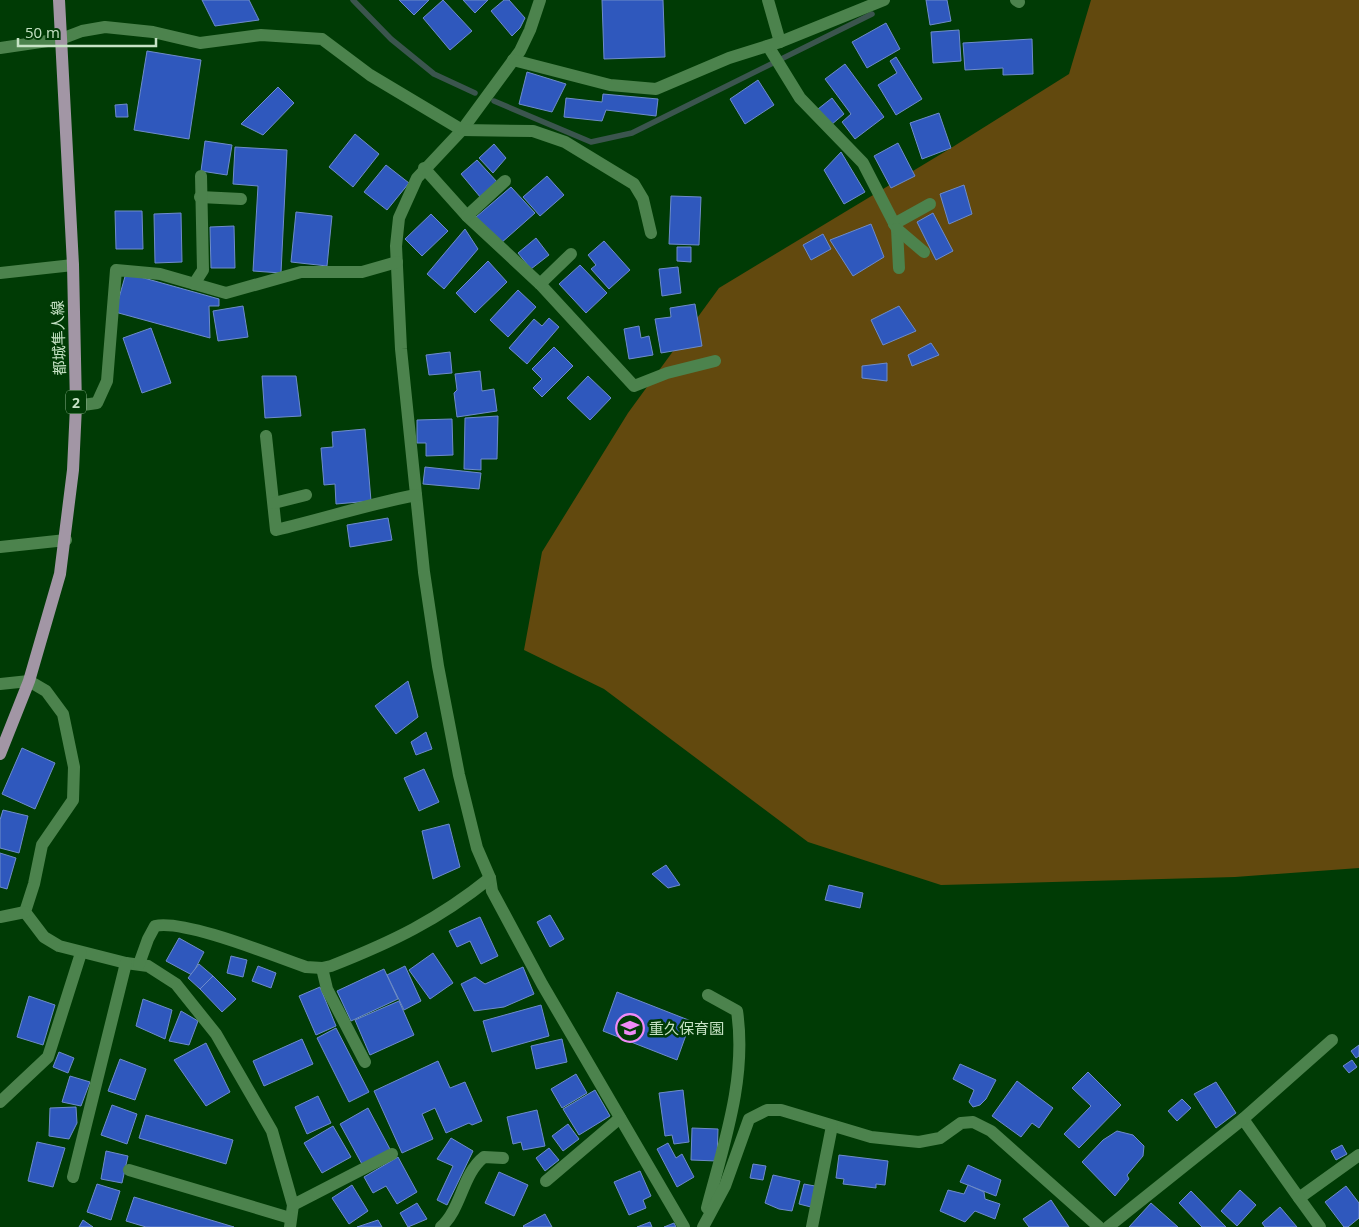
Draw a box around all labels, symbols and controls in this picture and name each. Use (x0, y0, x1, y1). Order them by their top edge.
scale bar (18, 15, 155, 47)
text: 50 m (25, 22, 60, 42)
street label: 都城隼人線 (47, 300, 69, 376)
road number: 2 (66, 391, 86, 414)
school or university icon: 重久保育園 (615, 1013, 645, 1043)
place label: 重久保育園 (649, 1018, 724, 1038)

